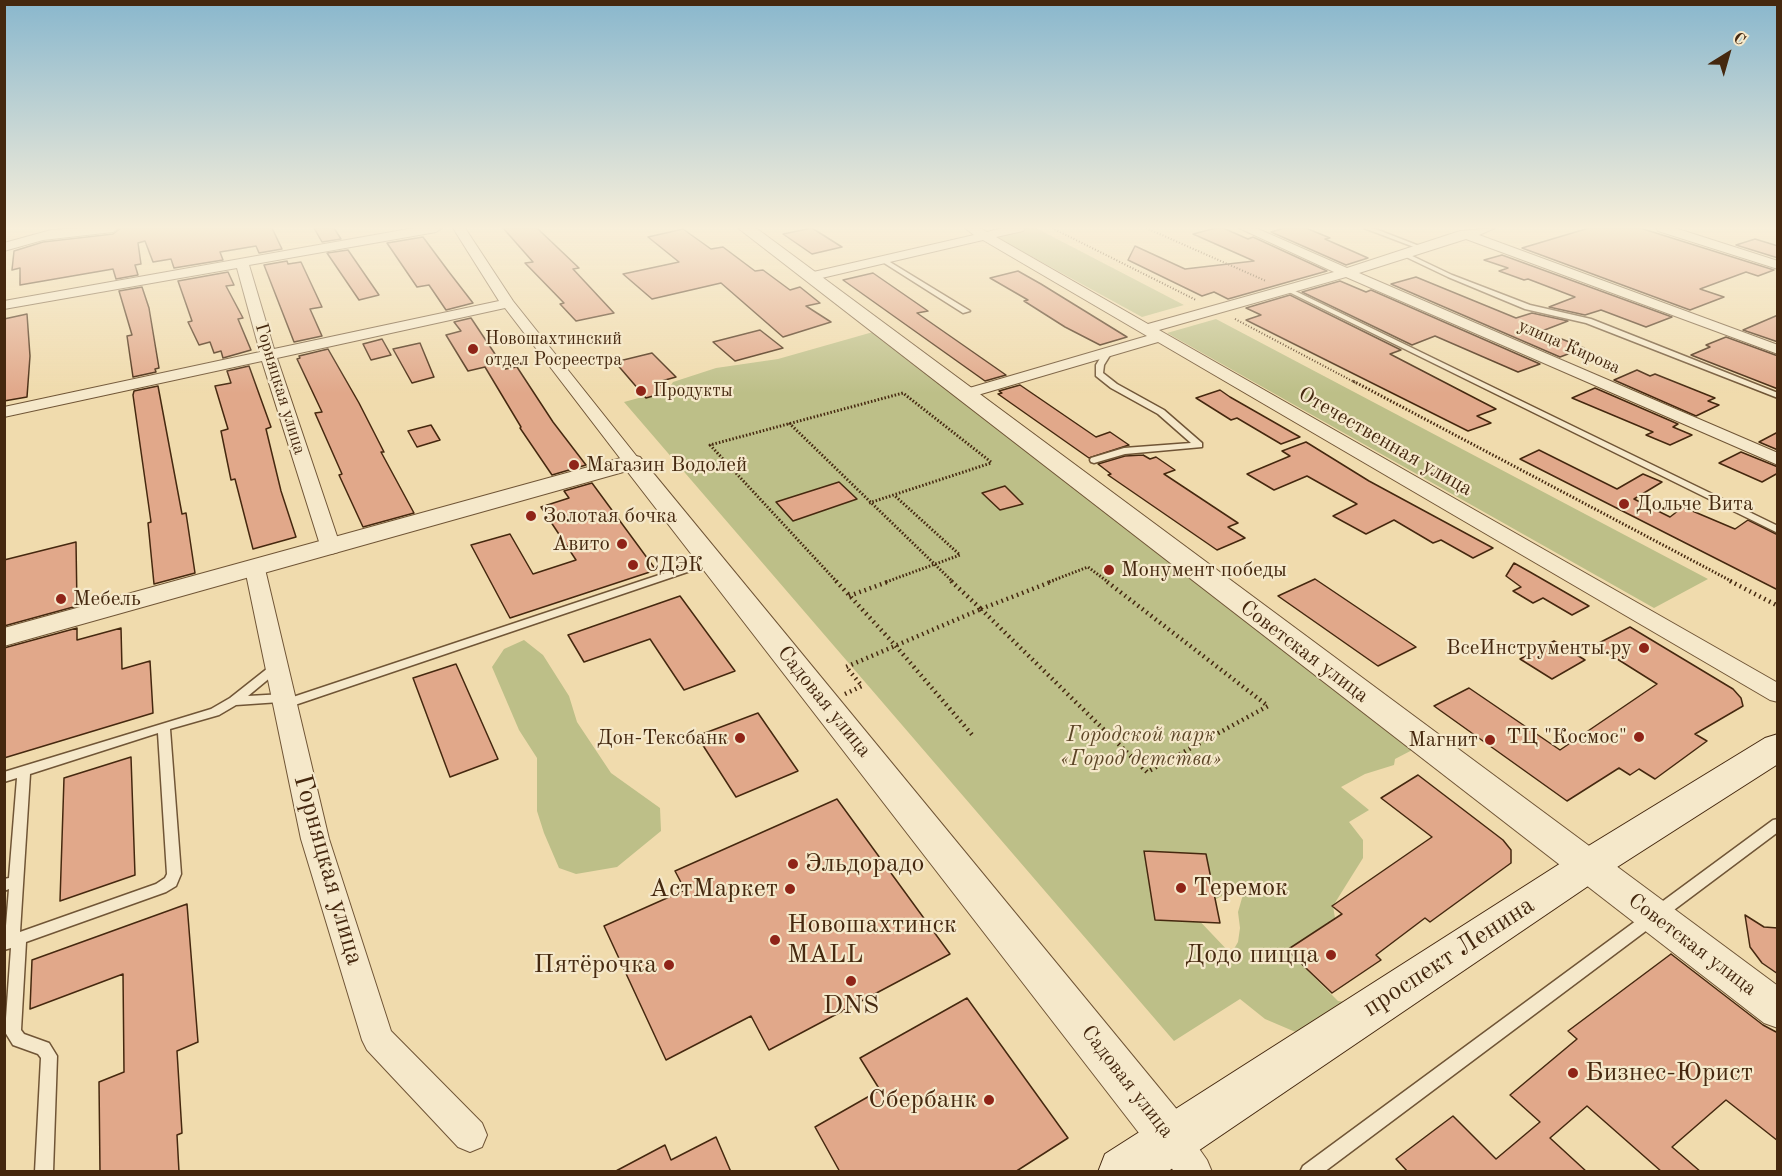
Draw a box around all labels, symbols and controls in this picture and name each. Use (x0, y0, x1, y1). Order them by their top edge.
north arrow (1698, 24, 1758, 84)
text: С (1730, 30, 1748, 49)
street label: улица Кирова (1515, 315, 1623, 379)
street label: Горняцкая улица (250, 321, 310, 457)
place label: Новошахтинский отдел Росреестра (485, 328, 622, 370)
marker: Новошахтинский отдел Росреестра (466, 342, 480, 356)
place label: Продукты (653, 380, 733, 402)
street label: Отечественная улица (1293, 382, 1477, 502)
marker: Продукты (634, 384, 648, 398)
place label: Магазин Водолей (586, 452, 747, 478)
marker: Магазин Водолей (567, 458, 581, 472)
place label: Дольче Вита (1636, 491, 1753, 517)
marker: Дольче Вита (1617, 497, 1631, 511)
place label: Золотая бочка (543, 503, 677, 529)
marker: Золотая бочка (524, 509, 538, 523)
place label: Авито (552, 531, 610, 557)
marker: Авито (615, 537, 629, 551)
place label: СДЭК (645, 552, 703, 578)
place label: Монумент победы (1121, 557, 1287, 583)
marker: СДЭК (626, 558, 640, 572)
marker: Монумент победы (1102, 563, 1116, 577)
place label: Мебель (73, 586, 141, 612)
marker: Мебель (54, 592, 68, 606)
street label: Советская улица (1235, 595, 1373, 709)
place label: ВсеИнструменты.ру (1446, 635, 1632, 661)
street label: Садовая улица (771, 641, 877, 763)
marker: ВсеИнструменты.ру (1637, 641, 1651, 655)
park label: Городской парк «Город детства» (1060, 722, 1222, 772)
place label: ТЦ "Космос" (1506, 724, 1627, 750)
place label: Дон-Тексбанк (597, 725, 728, 751)
place label: Магнит (1408, 727, 1478, 753)
marker: ТЦ "Космос" (1632, 730, 1646, 744)
marker: Дон-Тексбанк (733, 731, 747, 745)
marker: Магнит (1483, 733, 1497, 747)
street label: Горняцкая улица (286, 771, 370, 969)
place label: Эльдорадо (805, 848, 924, 880)
marker: Эльдорадо (786, 857, 800, 871)
place label: Теремок (1193, 872, 1288, 904)
place label: АстМаркет (649, 873, 778, 905)
marker: Теремок (1174, 881, 1188, 895)
marker: АстМаркет (783, 882, 797, 896)
street label: Советская улица (1623, 888, 1761, 1002)
street label: проспект Ленина (1357, 890, 1541, 1024)
place label: Новошахтинск MALL (787, 909, 957, 970)
marker: Новошахтинск MALL (768, 933, 782, 947)
place label: Додо пицца (1185, 939, 1319, 971)
marker: Додо пицца (1324, 948, 1338, 962)
place label: Пятёрочка (534, 949, 657, 981)
marker: Пятёрочка (662, 958, 676, 972)
marker: DNS (844, 974, 858, 988)
place label: DNS (823, 990, 879, 1022)
street label: Садовая улица (1075, 1021, 1179, 1143)
place label: Бизнес-Юрист (1585, 1057, 1753, 1089)
marker: Бизнес-Юрист (1566, 1066, 1580, 1080)
place label: Сбербанк (868, 1084, 977, 1116)
marker: Сбербанк (982, 1093, 996, 1107)

